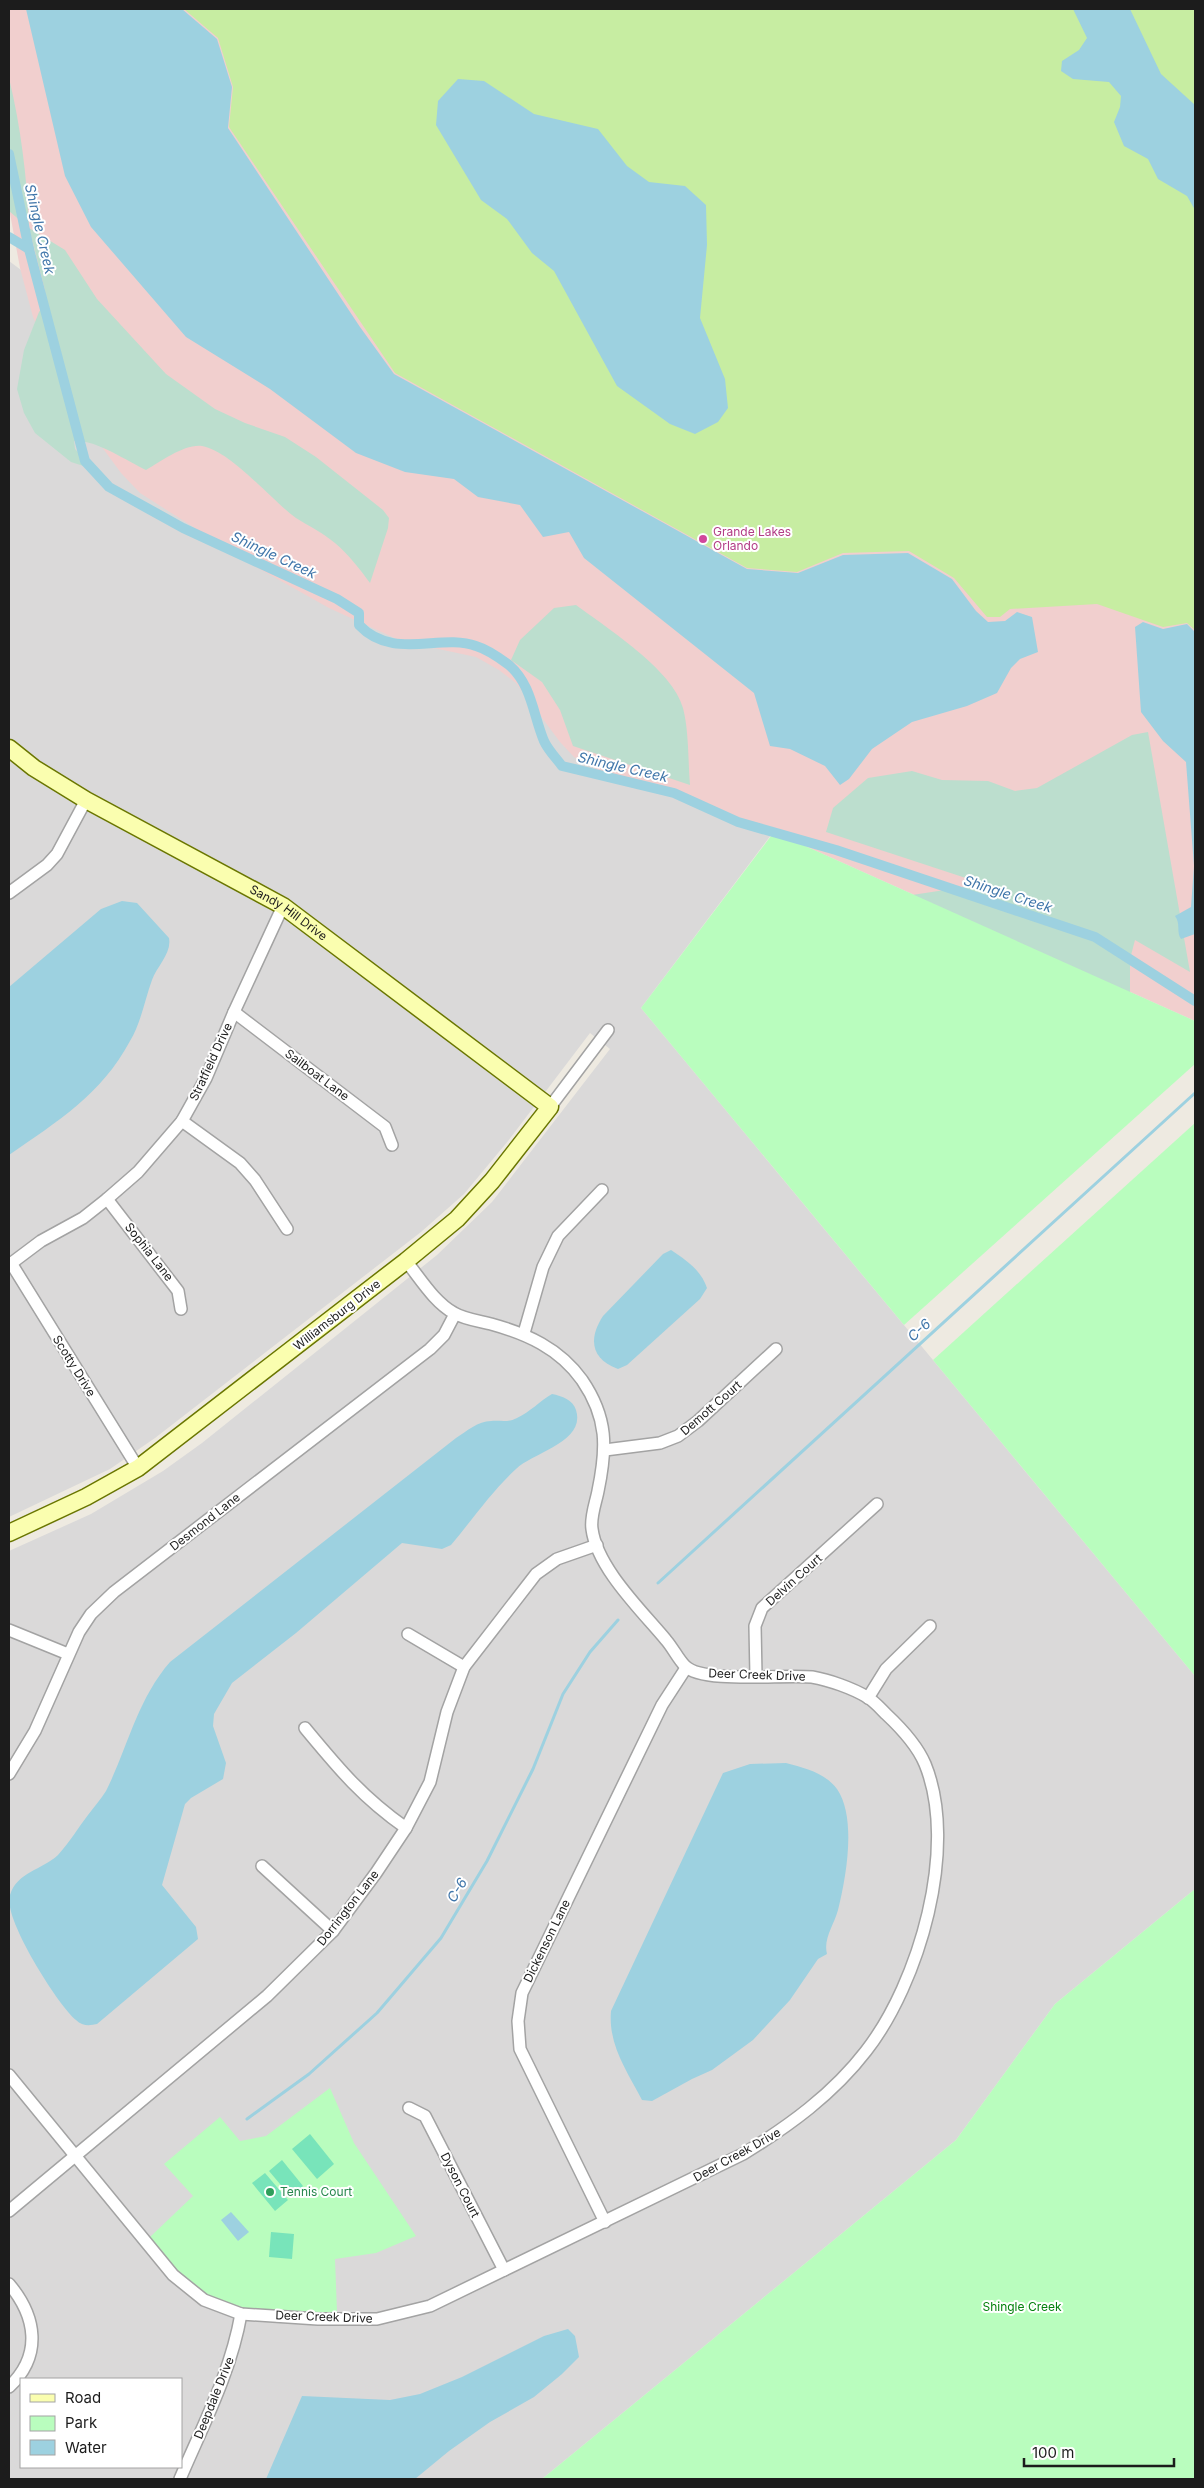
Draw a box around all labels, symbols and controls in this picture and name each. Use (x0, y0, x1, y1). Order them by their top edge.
water label: Shingle Creek (22, 182, 59, 276)
place label: Grande Lakes Orlando (713, 524, 791, 553)
water label: Shingle Creek (229, 527, 320, 582)
marker: Grande Lakes Orlando (697, 533, 709, 545)
water label: Shingle Creek (576, 748, 670, 785)
water label: Shingle Creek (962, 871, 1055, 916)
street label: Sandy Hill Drive (247, 882, 330, 944)
street label: Stratfield Drive (186, 1020, 235, 1103)
street label: Sailboat Lane (282, 1046, 352, 1104)
street label: Sophia Lane (122, 1220, 177, 1284)
street label: Williamsburg Drive (290, 1276, 383, 1353)
water label: C-6 (904, 1315, 934, 1344)
street label: Scotty Drive (50, 1332, 99, 1399)
street label: Demott Court (677, 1377, 744, 1438)
street label: Desmond Lane (167, 1489, 243, 1554)
street label: Delvin Court (762, 1550, 825, 1609)
street label: Deer Creek Drive (708, 1665, 806, 1684)
street label: Dorrington Lane (313, 1867, 382, 1948)
water label: C-6 (443, 1874, 471, 1905)
street label: Dickenson Lane (520, 1897, 573, 1985)
street label: Deer Creek Drive (691, 2124, 783, 2185)
street label: Dyson Court (438, 2150, 483, 2220)
place label: Tennis Court (280, 2184, 352, 2199)
marker: Tennis Court (264, 2186, 276, 2198)
park label: Shingle Creek (982, 2299, 1062, 2314)
street label: Deer Creek Drive (275, 2307, 373, 2326)
street label: Deepdale Drive (190, 2355, 237, 2441)
legend (20, 2378, 182, 2468)
text: Road (65, 2388, 101, 2407)
text: Park (65, 2413, 98, 2432)
scale bar (1024, 2436, 1174, 2468)
text: Water (65, 2438, 107, 2457)
text: 100 m (1032, 2443, 1074, 2462)

